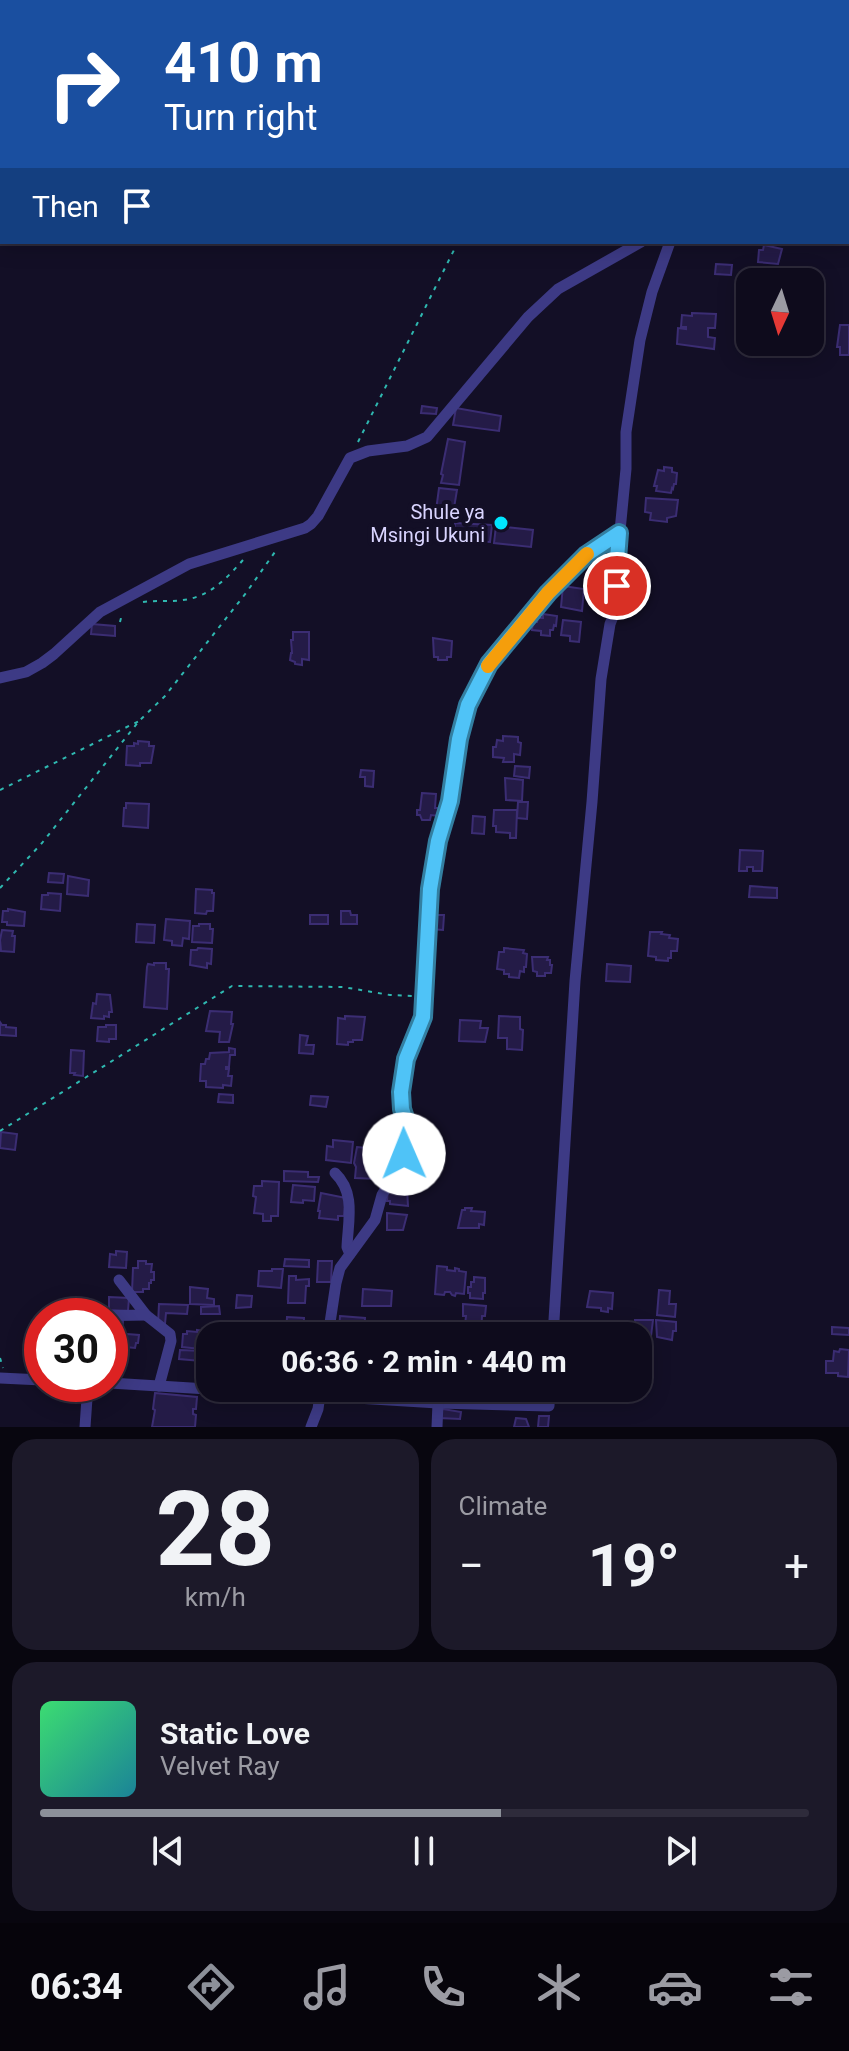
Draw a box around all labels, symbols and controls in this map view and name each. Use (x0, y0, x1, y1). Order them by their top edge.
text: 410 m (164, 30, 323, 96)
icon: right (32, 32, 136, 136)
text: Turn right (164, 97, 317, 139)
icon: arrive (115, 184, 159, 228)
text: Then (32, 189, 99, 224)
north arrow (736, 268, 824, 356)
map controls (736, 268, 824, 356)
place label: Shule ya Msingi Ukuni (370, 500, 485, 547)
marker: Shule ya Msingi Ukuni (492, 514, 510, 532)
pin (583, 552, 651, 620)
icon: arrive (595, 564, 639, 608)
position arrow (362, 1112, 446, 1196)
speed limit sign: 30 (24, 1298, 128, 1402)
text: 06:36 · 2 min · 440 m (281, 1344, 567, 1379)
text: 28 (156, 1469, 275, 1590)
text: Climate (459, 1491, 547, 1521)
text: 19° (588, 1530, 680, 1601)
text: − (459, 1540, 484, 1592)
text: + (784, 1540, 809, 1592)
text: km/h (185, 1582, 246, 1612)
text: Static Love (160, 1716, 310, 1751)
text: Velvet Ray (160, 1751, 280, 1781)
icon: previous (146, 1829, 190, 1873)
icon: pause (402, 1829, 446, 1873)
icon: next (659, 1829, 703, 1873)
icon: directions (183, 1959, 239, 2015)
icon: music (299, 1959, 355, 2015)
icon: phone (415, 1959, 471, 2015)
icon: climate (531, 1959, 587, 2015)
icon: car (647, 1959, 703, 2015)
icon: filters (763, 1959, 819, 2015)
text: 06:34 (30, 1966, 123, 2008)

